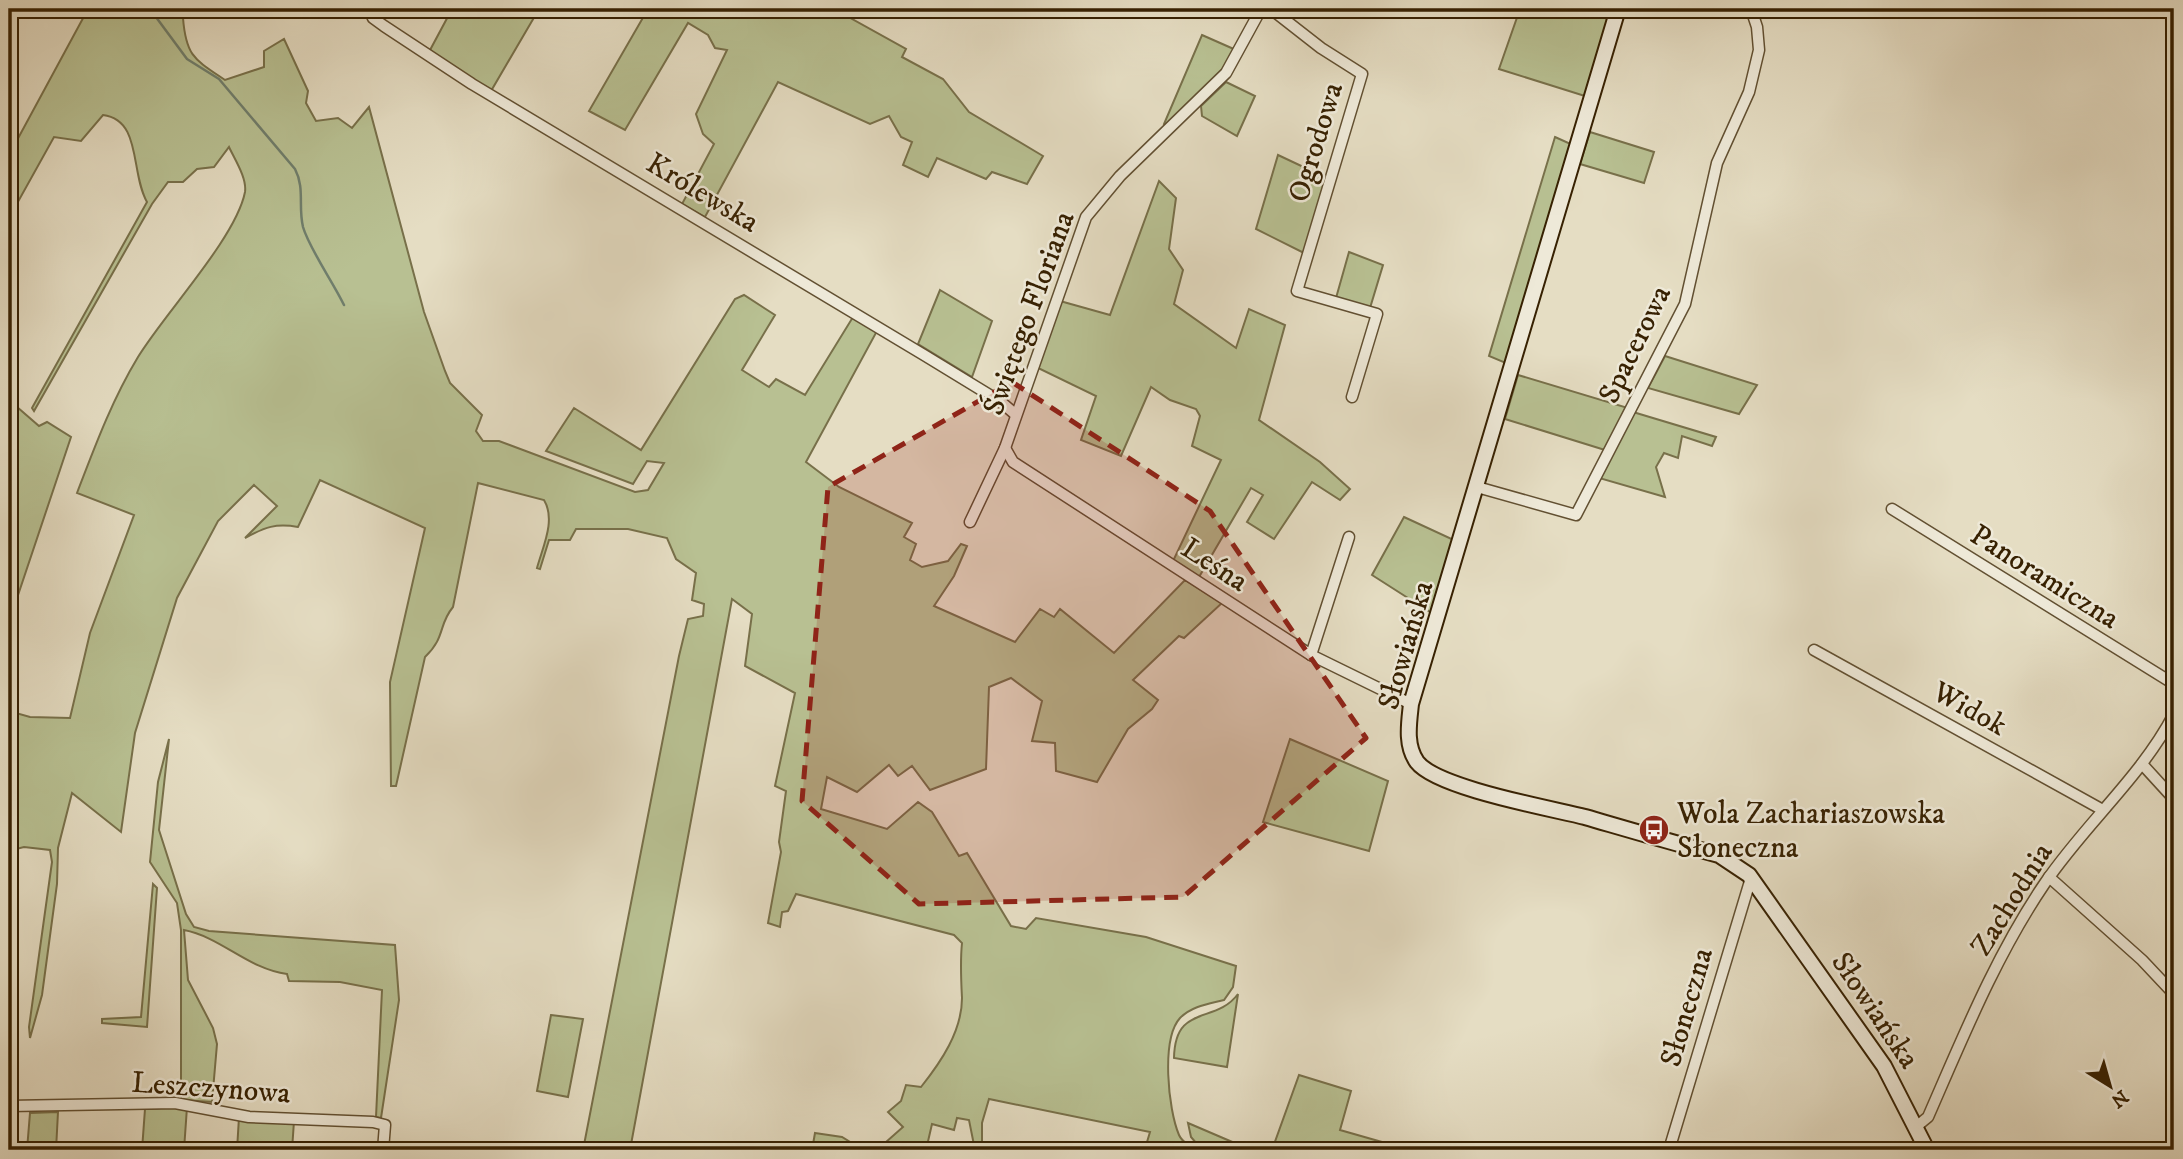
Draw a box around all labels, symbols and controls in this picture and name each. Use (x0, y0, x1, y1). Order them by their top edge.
street label: Ogrodowa (1281, 78, 1352, 207)
street label: Królewska (639, 145, 765, 241)
street label: Świętego Floriana (973, 206, 1084, 421)
street label: Spacerowa (1591, 279, 1680, 410)
street label: Panoramiczna (1963, 517, 2126, 638)
street label: Leśna (1174, 530, 1255, 601)
street label: Słowiańska (1370, 577, 1443, 714)
street label: Widok (1925, 673, 2013, 745)
place label: Wola Zachariaszowska Słoneczna (1676, 796, 1945, 867)
bus stop icon: Wola Zachariaszowska Słoneczna (1637, 813, 1671, 847)
street label: Zachodnia (1963, 836, 2062, 963)
street label: Słoneczna (1653, 944, 1722, 1071)
street label: Słowiańska (1822, 946, 1927, 1076)
north arrow (2074, 1050, 2144, 1120)
street label: Leszczynowa (130, 1064, 292, 1113)
text: N (2106, 1084, 2132, 1112)

